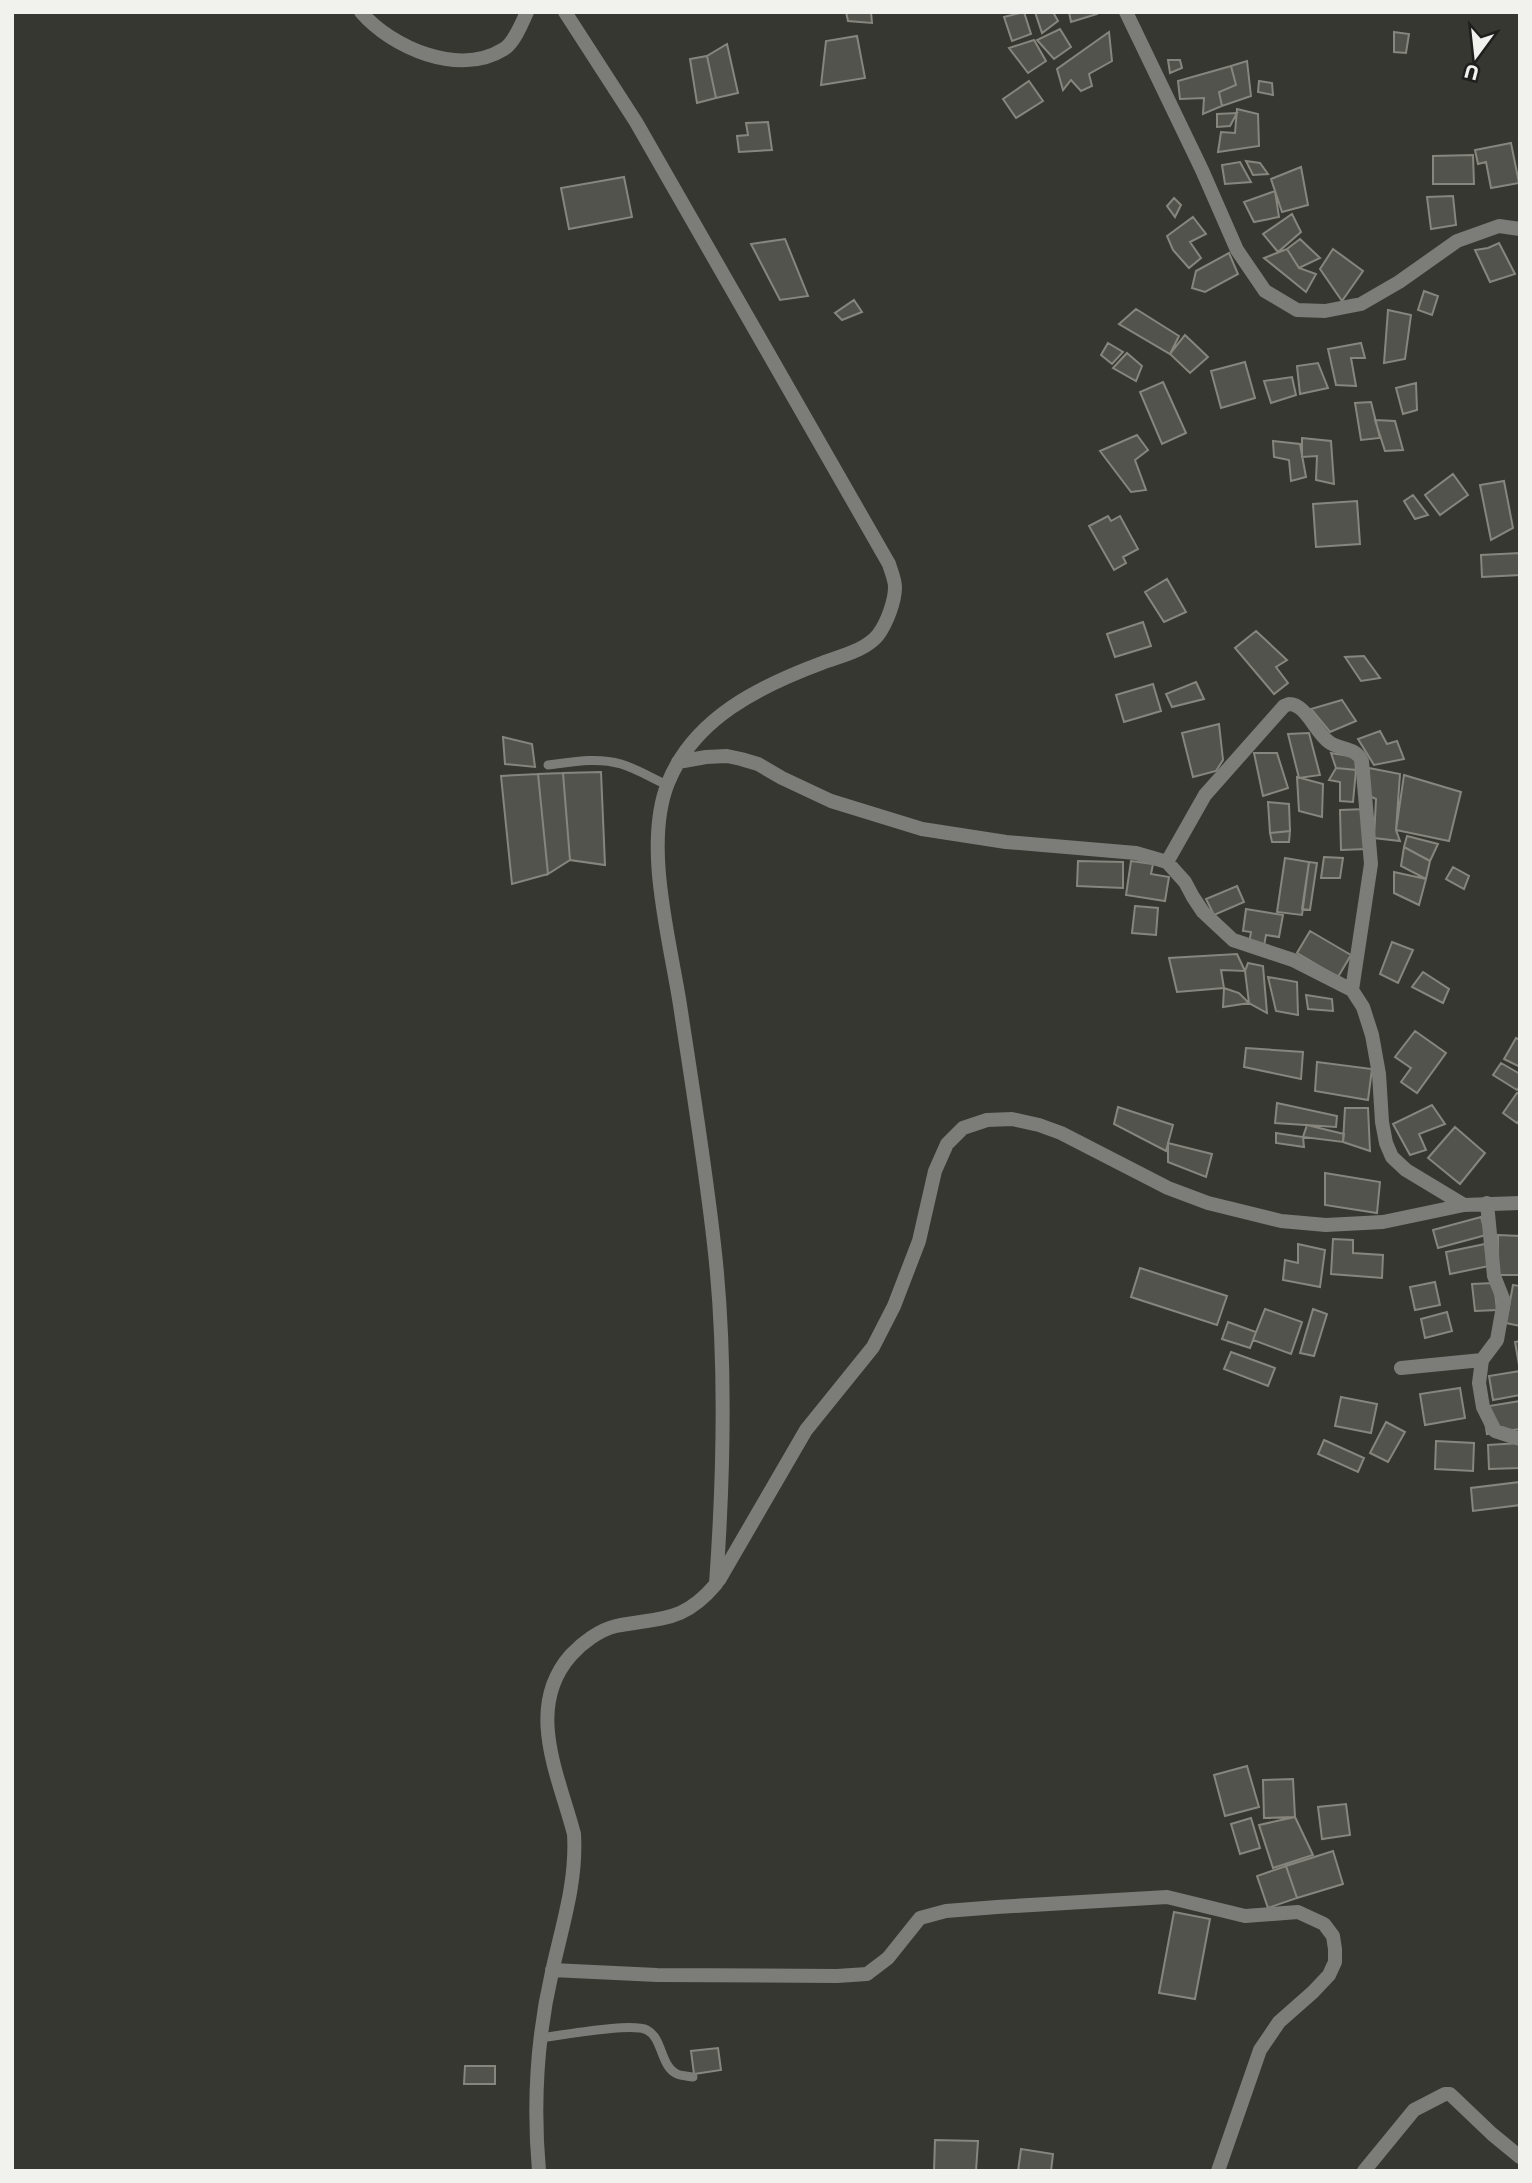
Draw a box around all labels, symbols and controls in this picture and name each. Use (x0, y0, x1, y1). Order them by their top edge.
north arrow (1441, 21, 1511, 91)
text: U (1462, 60, 1481, 86)

